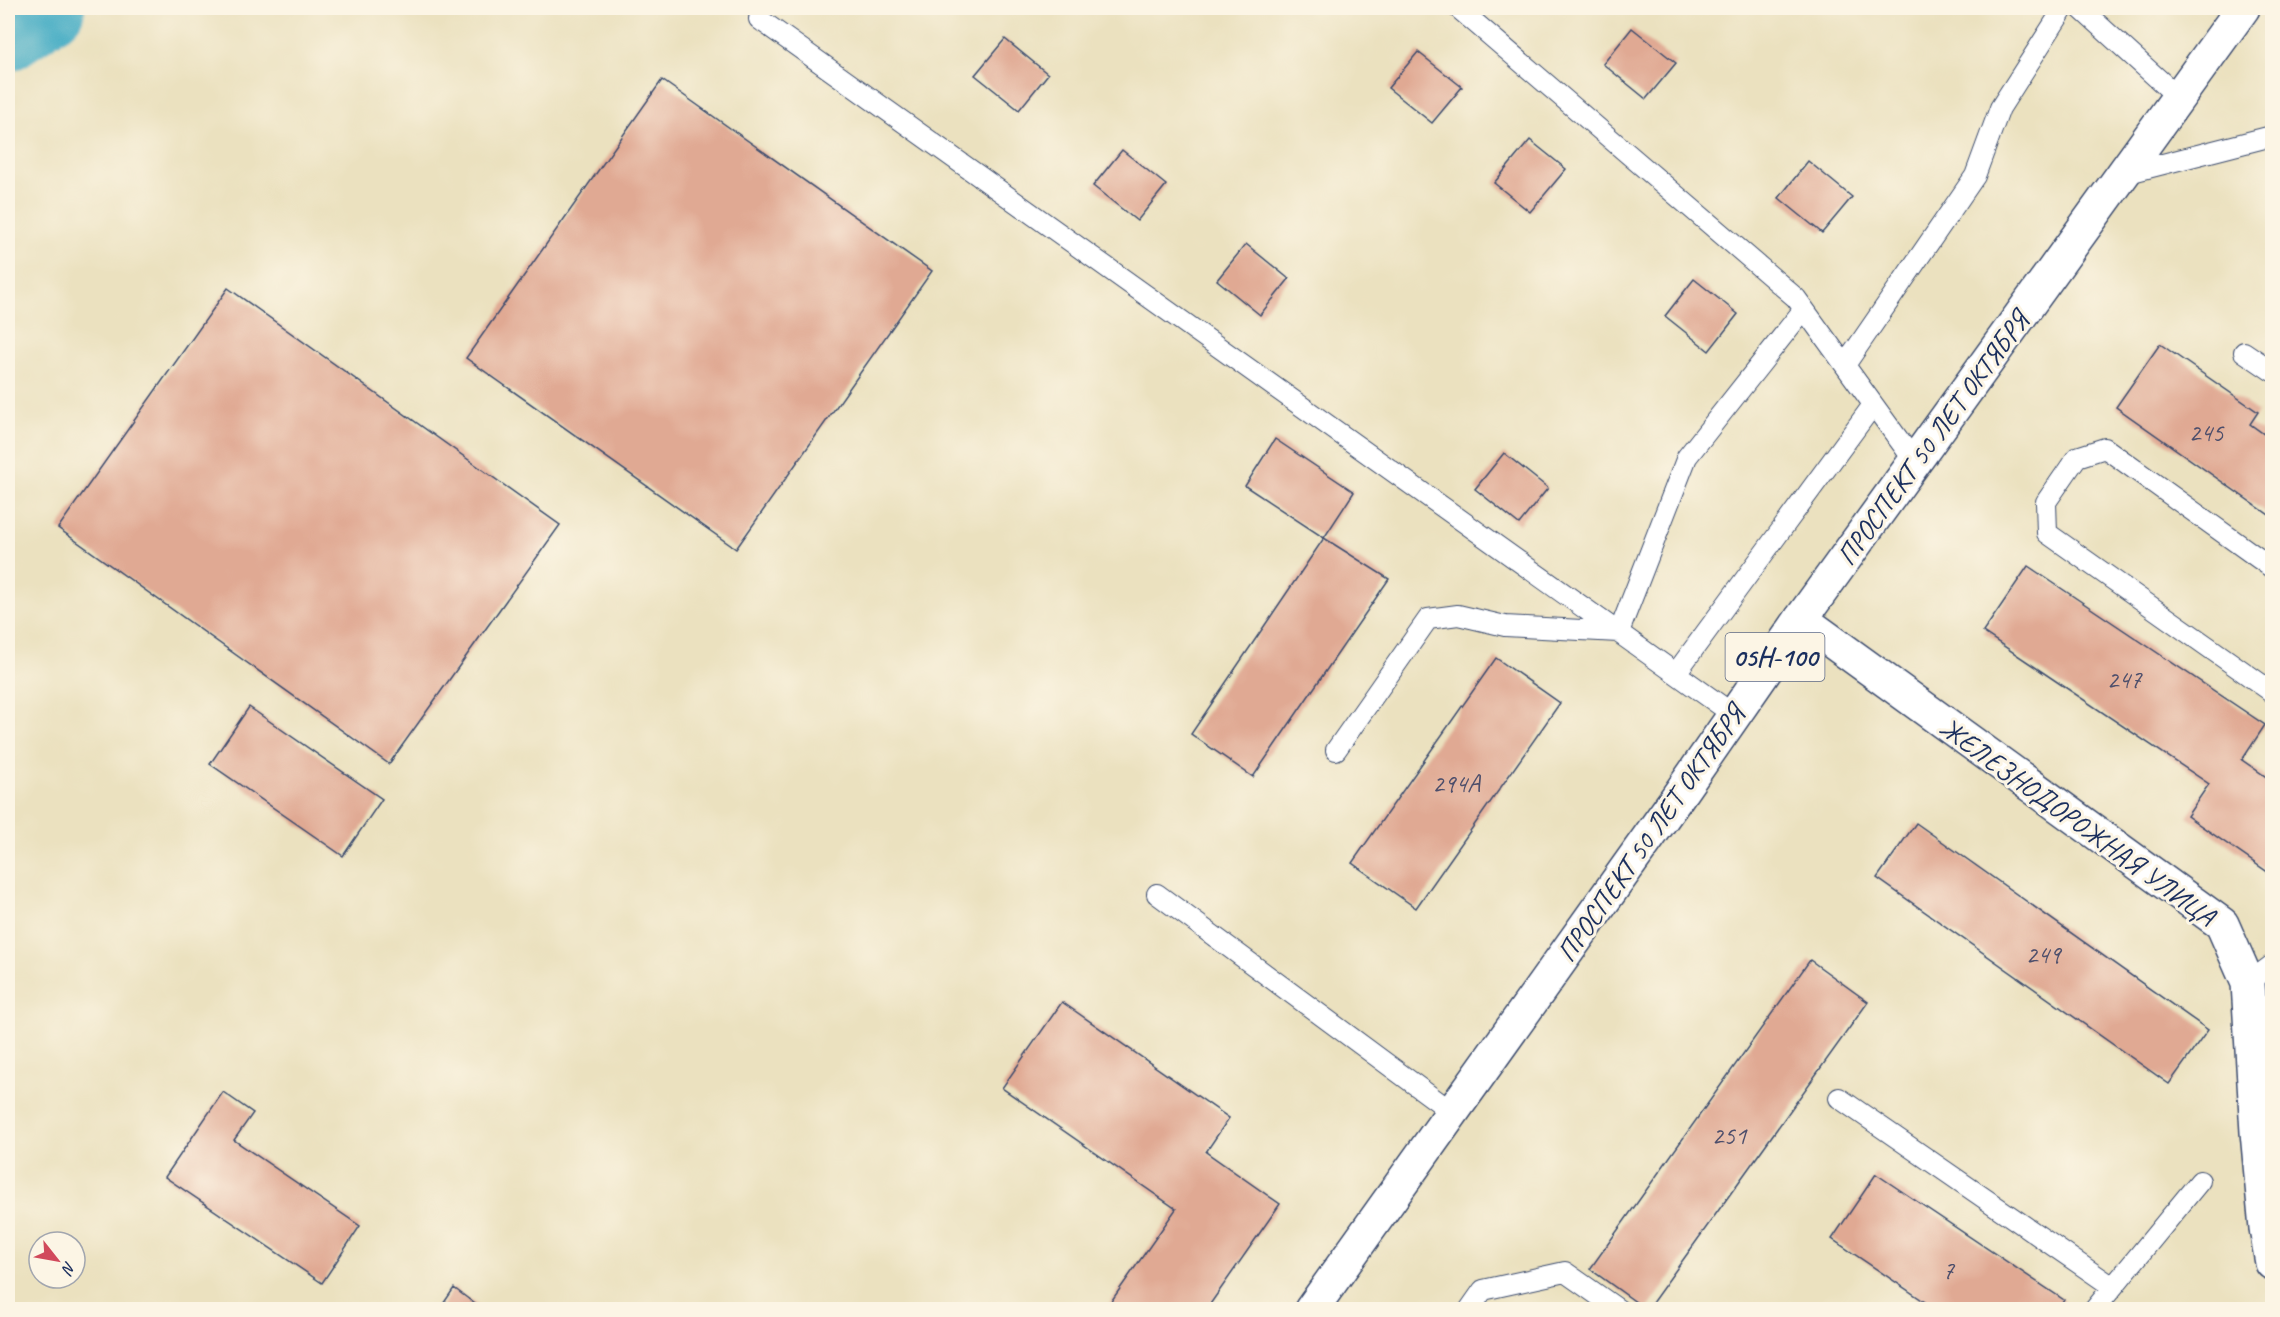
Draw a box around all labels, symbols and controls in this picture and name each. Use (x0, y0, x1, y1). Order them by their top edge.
street label: ПРОСПЕКТ 50 ЛЕТ ОКТЯБРЯ (1829, 301, 2039, 572)
house number: 245 (2188, 416, 2225, 449)
road number: 05Н-100 (1726, 633, 1824, 681)
house number: 247 (2106, 663, 2143, 696)
street label: ПРОСПЕКТ 50 ЛЕТ ОКТЯБРЯ (1549, 695, 1755, 968)
street label: ЖЕЛЕЗНОДОРОЖНАЯ УЛИЦА (1933, 710, 2224, 934)
house number: 294А (1432, 767, 1482, 800)
house number: 249 (2025, 938, 2063, 971)
house number: 251 (1711, 1119, 1748, 1152)
north arrow (27, 1230, 87, 1290)
house number: 7 (1942, 1254, 1955, 1287)
text: N (56, 1258, 80, 1279)

